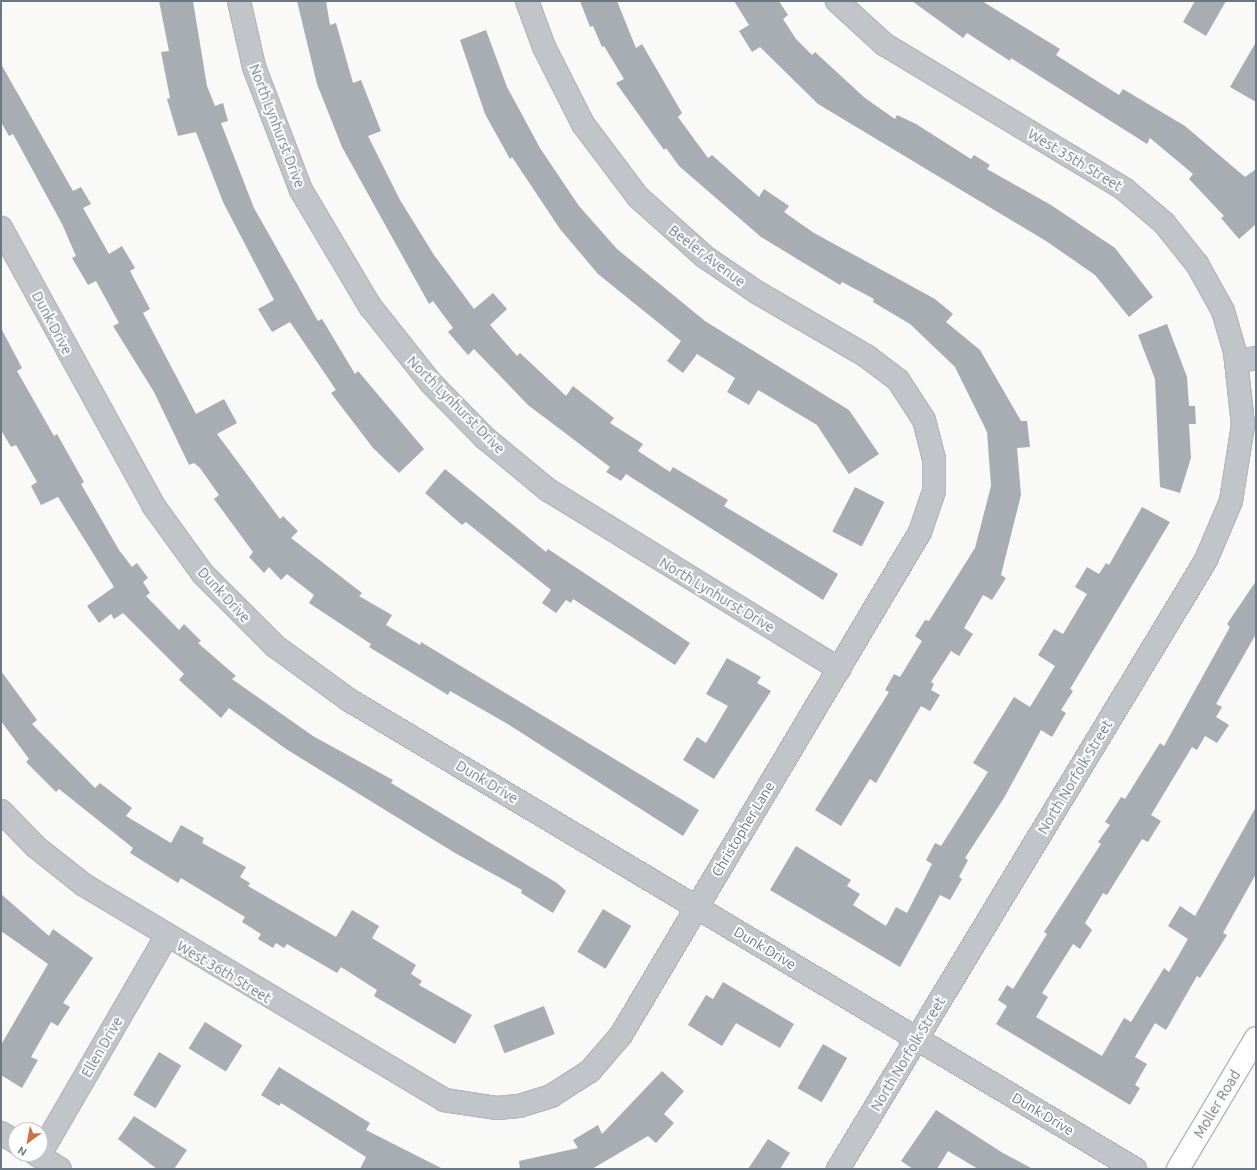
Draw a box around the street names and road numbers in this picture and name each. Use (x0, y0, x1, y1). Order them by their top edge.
street label: North Lynhurst Drive (246, 62, 308, 190)
street label: West 35th Street (1025, 125, 1125, 195)
street label: Beeler Avenue (665, 222, 749, 290)
street label: Dunk Drive (28, 288, 76, 358)
street label: North Lynhurst Drive (404, 353, 508, 457)
street label: North Lynhurst Drive (657, 554, 777, 636)
street label: Dunk Drive (194, 564, 254, 626)
street label: North Norfolk Street (1034, 717, 1116, 837)
street label: Dunk Drive (453, 757, 521, 807)
street label: Christopher Lane (708, 779, 778, 879)
street label: Dunk Drive (731, 923, 799, 973)
street label: West 36th Street (174, 937, 274, 1007)
street label: North Norfolk Street (867, 994, 949, 1114)
street label: Ellen Drive (78, 1014, 126, 1080)
street label: Moller Road (1190, 1067, 1244, 1141)
street label: Dunk Drive (1009, 1089, 1077, 1139)

